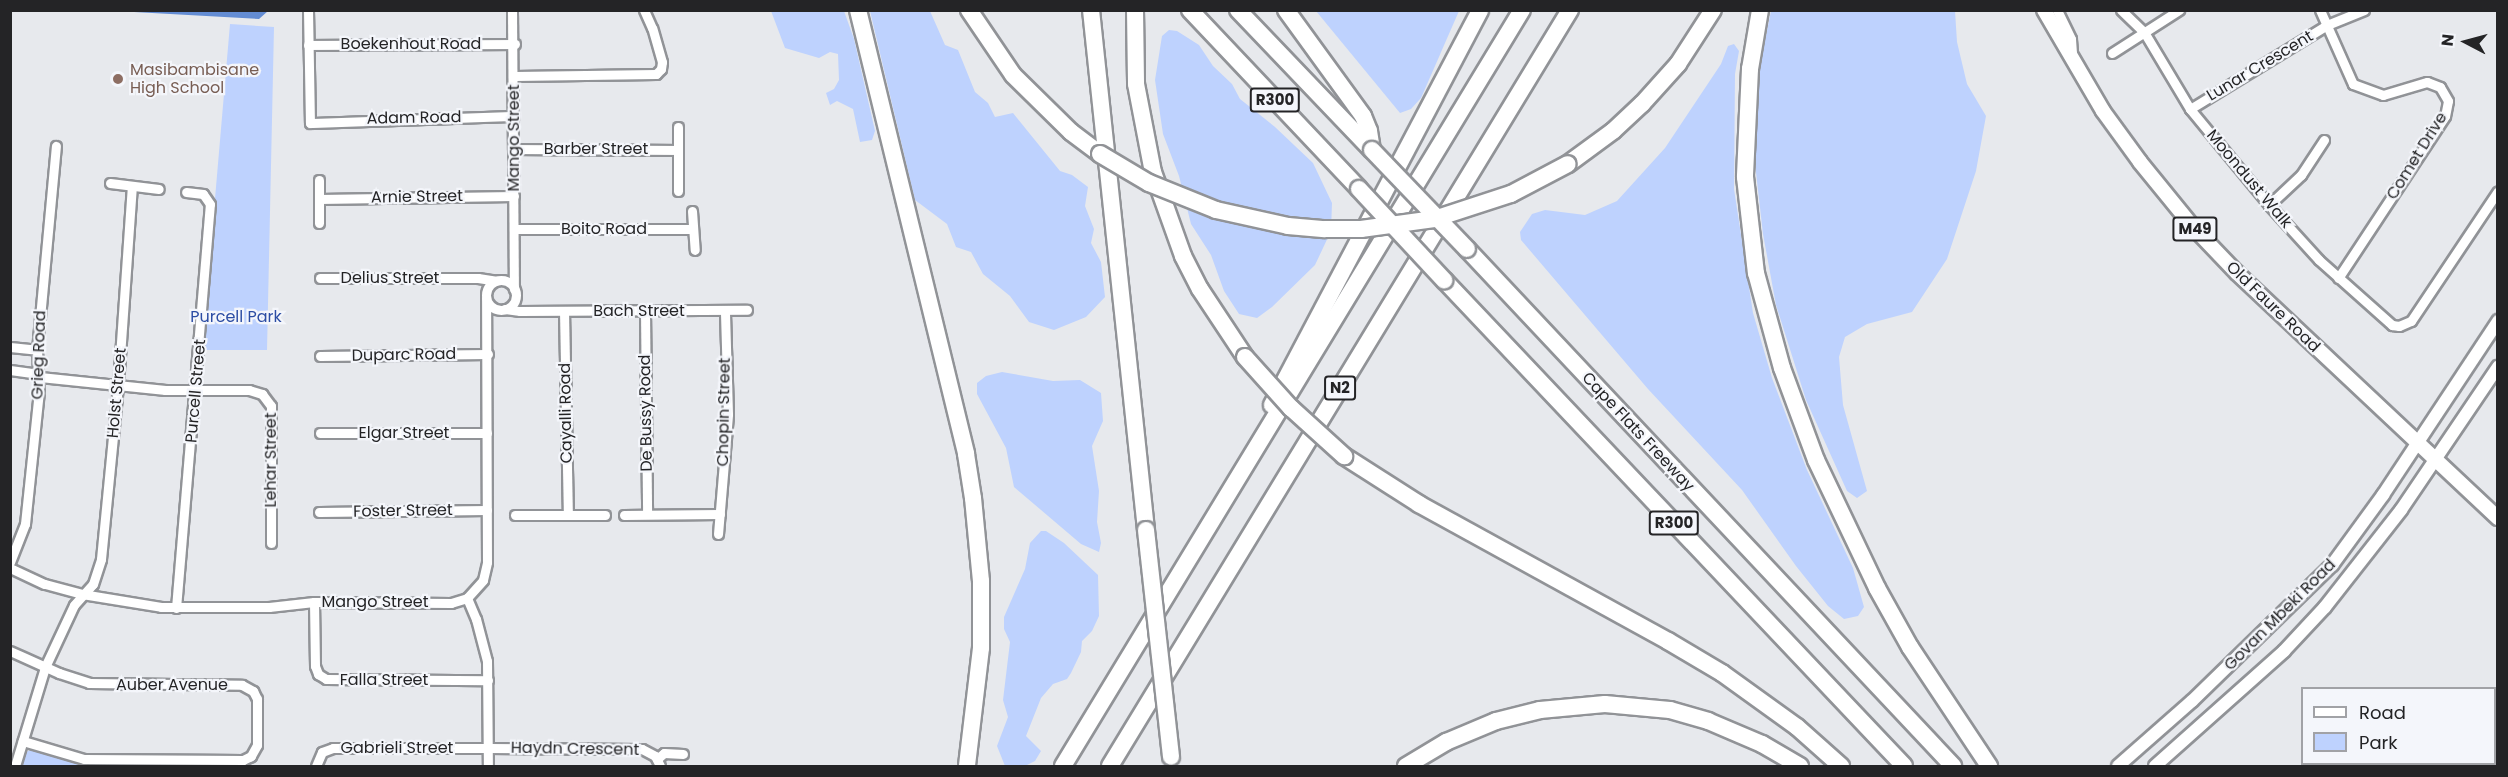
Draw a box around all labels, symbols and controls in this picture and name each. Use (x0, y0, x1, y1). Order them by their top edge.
north arrow (2436, 12, 2496, 72)
street label: Lunar Crescent (2203, 27, 2317, 105)
text: N (2436, 33, 2460, 47)
street label: Boekenhout Road (341, 34, 481, 54)
place label: Masibambisane High School (130, 60, 259, 98)
marker: Masibambisane High School (111, 72, 125, 86)
street label: Mango Street (504, 84, 524, 192)
road number: R300 (1250, 88, 1300, 112)
street label: Adam Road (366, 108, 462, 128)
street label: Comet Drive (2383, 109, 2451, 203)
street label: Moondust Walk (2202, 126, 2296, 232)
street label: Barber Street (544, 139, 648, 159)
street label: Arnie Street (371, 187, 463, 207)
road number: M49 (2171, 217, 2219, 241)
street label: Boito Road (561, 219, 647, 239)
street label: Old Faure Road (2222, 258, 2324, 356)
street label: Delius Street (341, 268, 439, 288)
street label: Bach Street (593, 301, 685, 321)
park label: Purcell Park (190, 307, 282, 327)
street label: Grieg Road (28, 310, 50, 400)
street label: Purcell Street (182, 338, 210, 444)
street label: Duparc Road (351, 344, 457, 366)
street label: Holst Street (103, 347, 131, 439)
street label: De Bussy Road (635, 354, 657, 472)
street label: Chopin Street (713, 357, 735, 467)
street label: Cayalli Road (556, 363, 576, 463)
street label: Cape Flats Freeway (1578, 368, 1698, 496)
road number: N2 (1324, 376, 1356, 400)
street label: Lehar Street (261, 413, 281, 507)
street label: Elgar Street (359, 423, 449, 443)
street label: Foster Street (353, 501, 453, 521)
road number: R300 (1648, 511, 1700, 535)
street label: Govan Mbeki Road (2220, 555, 2340, 675)
street label: Mango Street (321, 592, 429, 612)
street label: Falla Street (340, 670, 428, 690)
street label: Auber Avenue (116, 675, 228, 695)
legend (2301, 687, 2496, 765)
text: Road (2359, 700, 2406, 725)
text: Park (2359, 730, 2398, 755)
street label: Gabrieli Street (341, 738, 453, 758)
street label: Haydn Crescent (511, 738, 639, 760)

